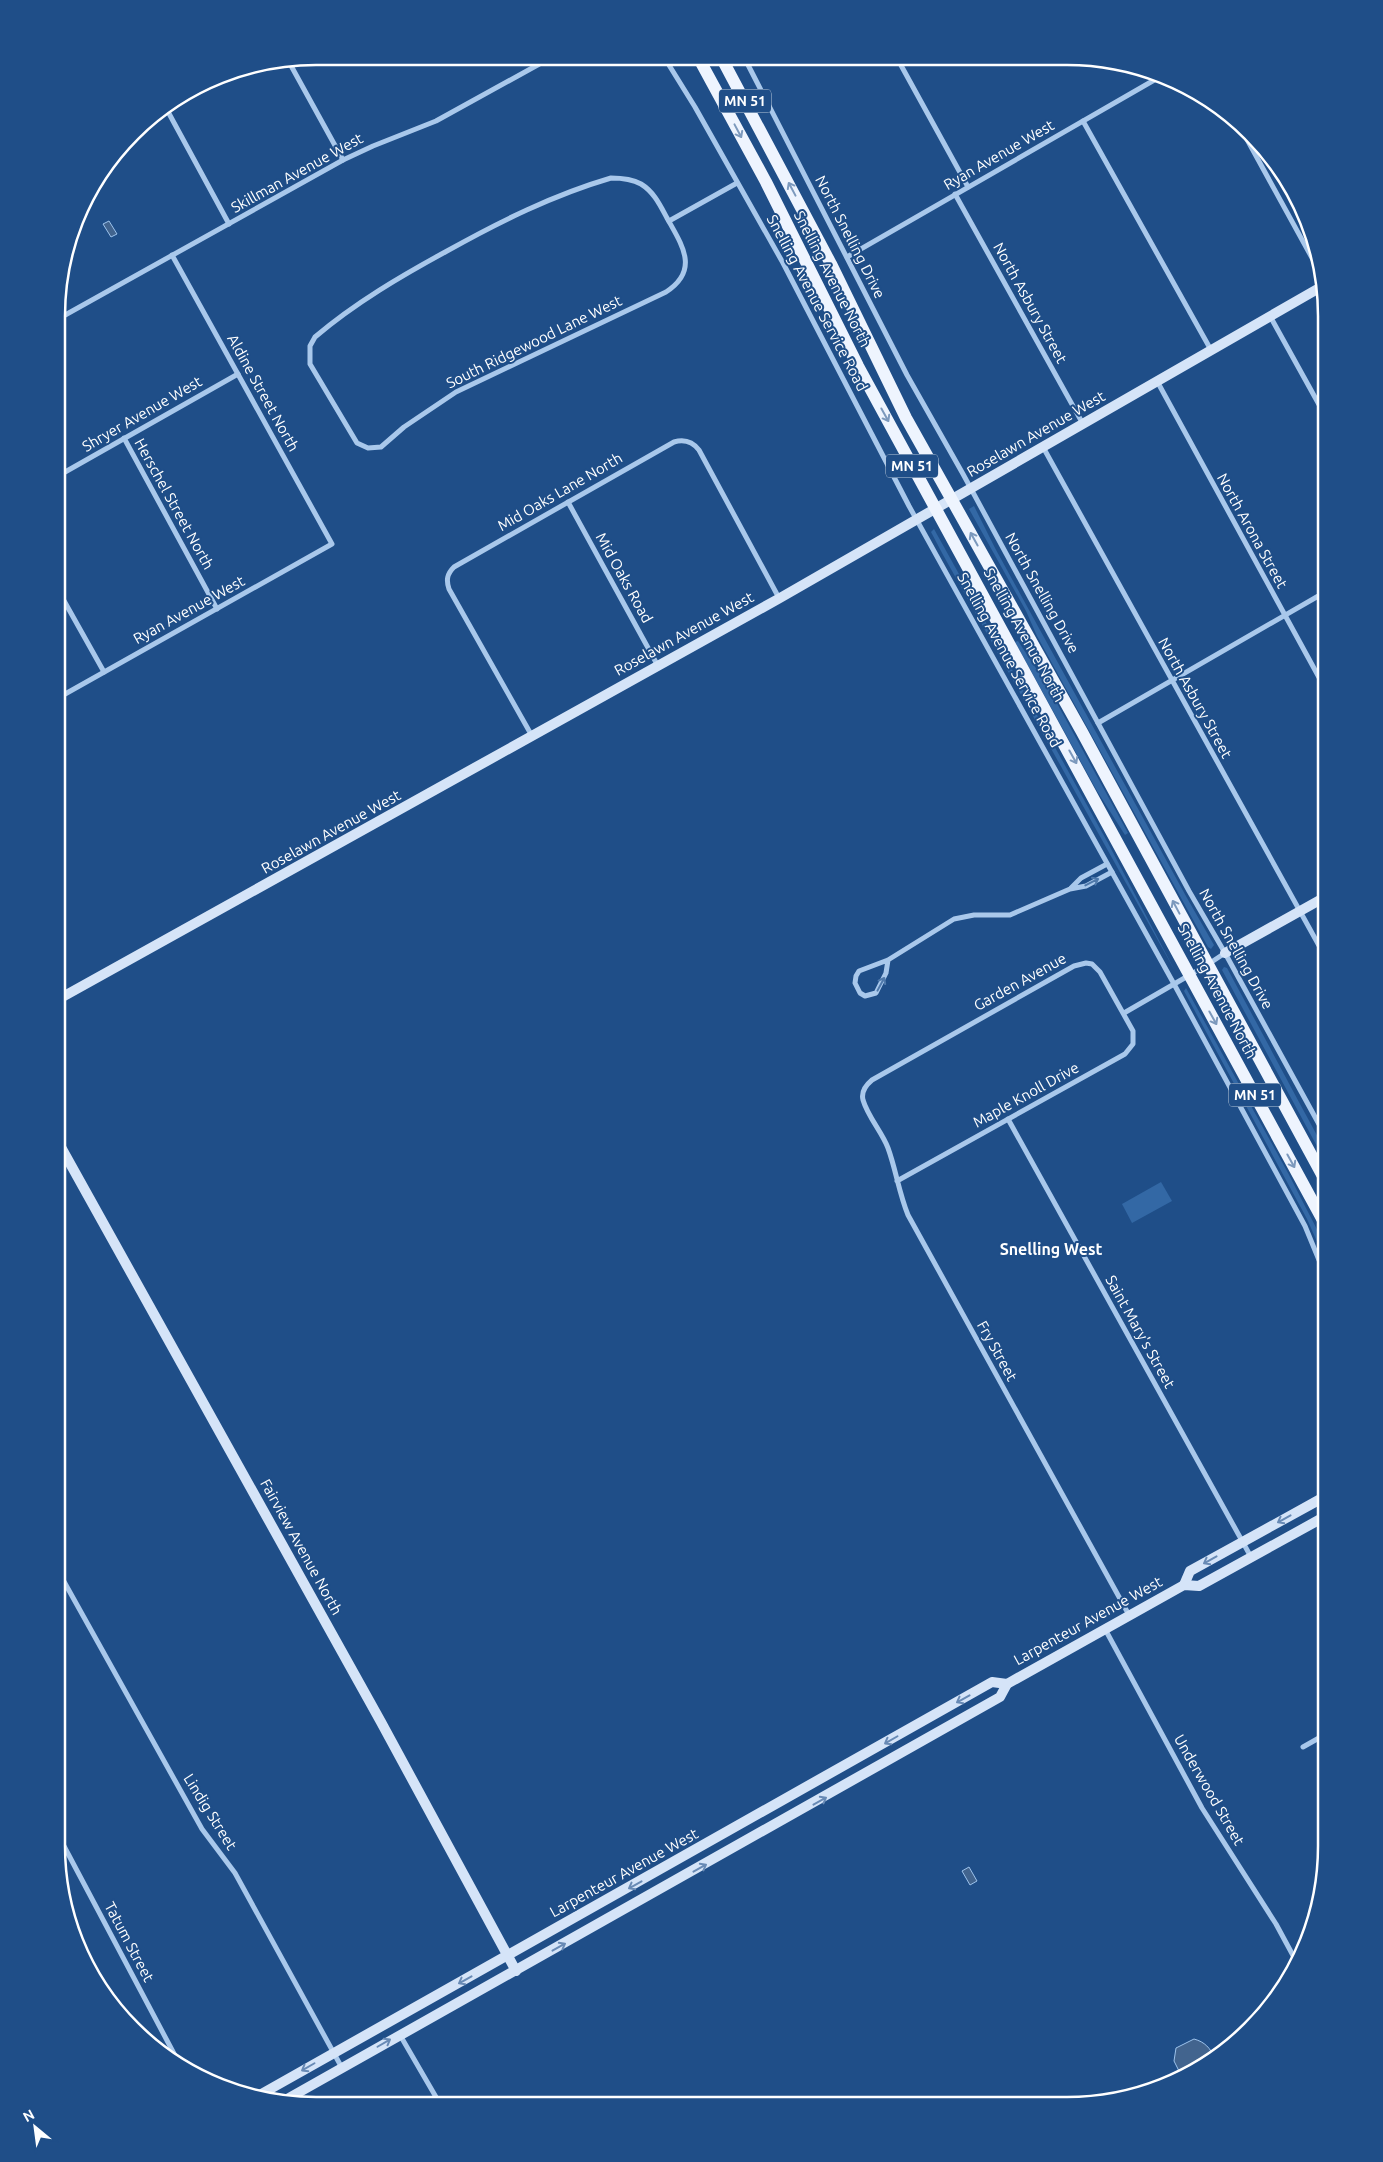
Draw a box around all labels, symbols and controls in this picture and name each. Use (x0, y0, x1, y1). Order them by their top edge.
road number: MN 51 (719, 90, 771, 112)
street label: Ryan Avenue West (941, 116, 1057, 193)
one-way arrow (734, 123, 743, 138)
street label: Skillman Avenue West (228, 129, 366, 216)
street label: North Snelling Drive (812, 173, 889, 301)
one-way arrow (787, 181, 797, 196)
street label: Snelling Avenue North (791, 208, 874, 350)
street label: Snelling Avenue Service Road (764, 212, 871, 394)
street label: North Asbury Street (990, 239, 1071, 366)
street label: South Ridgewood Lane West (443, 292, 624, 392)
street label: Aldine Street North (224, 331, 303, 454)
street label: Shryer Avenue West (79, 372, 205, 455)
street label: Roselawn Avenue West (964, 387, 1108, 480)
one-way arrow (880, 408, 890, 423)
street label: Herschel Street North (131, 435, 218, 572)
street label: Mid Oaks Lane North (494, 449, 625, 534)
road number: MN 51 (886, 454, 938, 478)
street label: North Arona Street (1214, 470, 1291, 591)
street label: North Snelling Drive (1002, 529, 1083, 656)
street label: Mid Oaks Road (593, 530, 656, 626)
one-way arrow (969, 532, 979, 547)
street label: Snelling Avenue North (981, 565, 1068, 705)
street label: Snelling Avenue Service Road (954, 569, 1065, 750)
street label: Ryan Avenue West (130, 572, 247, 647)
street label: Roselawn Avenue West (611, 588, 756, 679)
street label: North Asbury Street (1155, 634, 1236, 761)
one-way arrow (1068, 749, 1078, 764)
street label: Roselawn Avenue West (258, 786, 403, 877)
one-way arrow (1084, 877, 1099, 887)
street label: North Snelling Drive (1196, 885, 1277, 1012)
one-way arrow (1171, 900, 1180, 915)
street label: Snelling Avenue North (1175, 920, 1260, 1061)
street label: Garden Avenue (971, 949, 1069, 1014)
one-way arrow (877, 977, 886, 992)
one-way arrow (1209, 1010, 1218, 1025)
street label: Maple Knoll Drive (970, 1058, 1082, 1131)
road number: MN 51 (1229, 1084, 1281, 1106)
one-way arrow (1286, 1153, 1296, 1168)
district label: Snelling West (1000, 1240, 1102, 1258)
street label: Saint Mary's Street (1102, 1272, 1179, 1391)
street label: Fry Street (974, 1318, 1021, 1384)
street label: Fairview Avenue North (257, 1476, 346, 1618)
one-way arrow (1277, 1514, 1292, 1524)
one-way arrow (1203, 1556, 1217, 1566)
street label: Larpenteur Avenue West (1011, 1573, 1165, 1668)
one-way arrow (956, 1695, 971, 1704)
street label: Underwood Street (1171, 1731, 1248, 1848)
one-way arrow (883, 1735, 898, 1745)
street label: Lindig Street (180, 1771, 241, 1853)
one-way arrow (812, 1795, 827, 1805)
street label: Larpenteur Avenue West (547, 1825, 701, 1920)
one-way arrow (693, 1862, 707, 1872)
one-way arrow (628, 1880, 642, 1890)
street label: Tatum Street (101, 1899, 158, 1985)
one-way arrow (551, 1942, 566, 1952)
one-way arrow (458, 1975, 472, 1985)
one-way arrow (377, 2038, 392, 2048)
one-way arrow (301, 2063, 315, 2073)
north arrow (10, 2102, 60, 2152)
text: N (20, 2106, 37, 2125)

